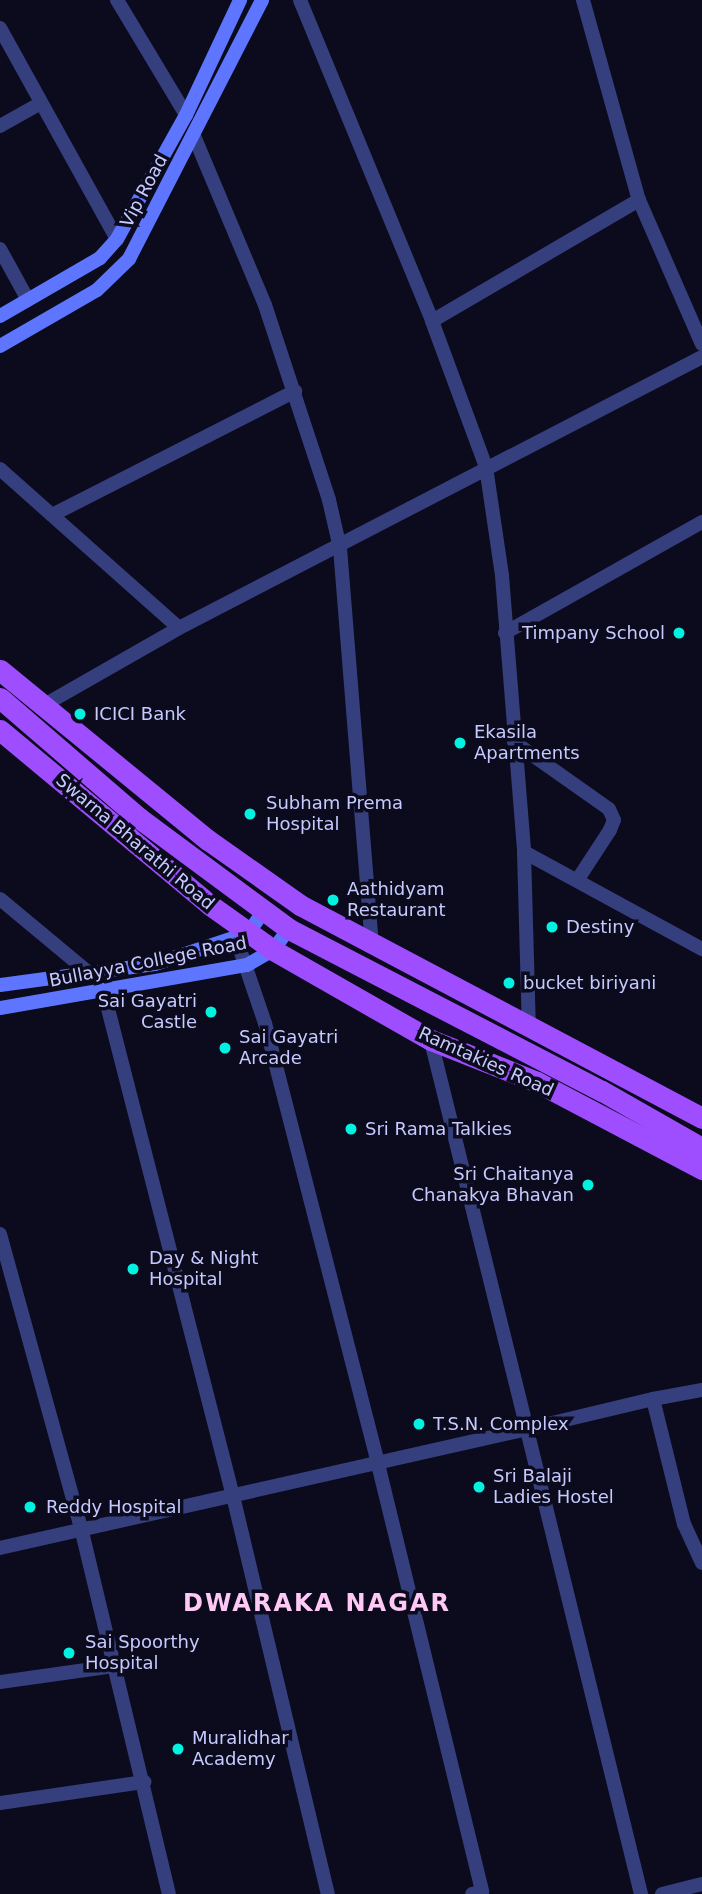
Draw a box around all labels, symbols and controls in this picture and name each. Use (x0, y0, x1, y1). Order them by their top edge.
street label: Vip Road (116, 151, 172, 231)
place label: Timpany School (522, 622, 665, 644)
marker: Timpany School (671, 625, 687, 641)
place label: ICICI Bank (94, 703, 186, 725)
marker: ICICI Bank (72, 706, 88, 722)
place label: Ekasila Apartments (474, 722, 580, 764)
marker: Ekasila Apartments (452, 735, 468, 751)
street label: Swarna Bharathi Road (51, 769, 219, 915)
place label: Subham Prema Hospital (266, 793, 403, 836)
marker: Subham Prema Hospital (240, 804, 260, 824)
place label: Aathidyam Restaurant (347, 879, 446, 922)
marker: Aathidyam Restaurant (325, 892, 341, 908)
place label: Destiny (566, 916, 634, 938)
marker: Destiny (544, 919, 560, 935)
street label: Bullayya College Road (47, 932, 249, 992)
place label: bucket biriyani (523, 972, 656, 994)
marker: bucket biriyani (501, 975, 517, 991)
place label: Sai Gayatri Castle (98, 991, 197, 1034)
marker: Sai Gayatri Castle (203, 1004, 219, 1020)
street label: Ramtakies Road (415, 1023, 557, 1101)
place label: Sai Gayatri Arcade (239, 1027, 338, 1070)
marker: Sai Gayatri Arcade (217, 1040, 233, 1056)
place label: Sri Rama Talkies (365, 1118, 512, 1140)
marker: Sri Rama Talkies (343, 1121, 359, 1137)
place label: Sri Chaitanya Chanakya Bhavan (411, 1164, 574, 1206)
marker: Sri Chaitanya Chanakya Bhavan (580, 1177, 596, 1193)
place label: Day & Night Hospital (149, 1248, 258, 1290)
marker: Day & Night Hospital (123, 1259, 143, 1279)
place label: T.S.N. Complex (433, 1413, 569, 1435)
marker: T.S.N. Complex (411, 1416, 427, 1432)
place label: Sri Balaji Ladies Hostel (493, 1466, 614, 1508)
marker: Sri Balaji Ladies Hostel (471, 1479, 487, 1495)
place label: Reddy Hospital (46, 1496, 181, 1518)
marker: Reddy Hospital (20, 1497, 40, 1517)
district label: DWARAKA NAGAR (185, 1590, 449, 1618)
place label: Sai Spoorthy Hospital (85, 1632, 200, 1674)
marker: Sai Spoorthy Hospital (59, 1643, 79, 1663)
place label: Muralidhar Academy (192, 1728, 289, 1770)
marker: Muralidhar Academy (170, 1741, 186, 1757)

